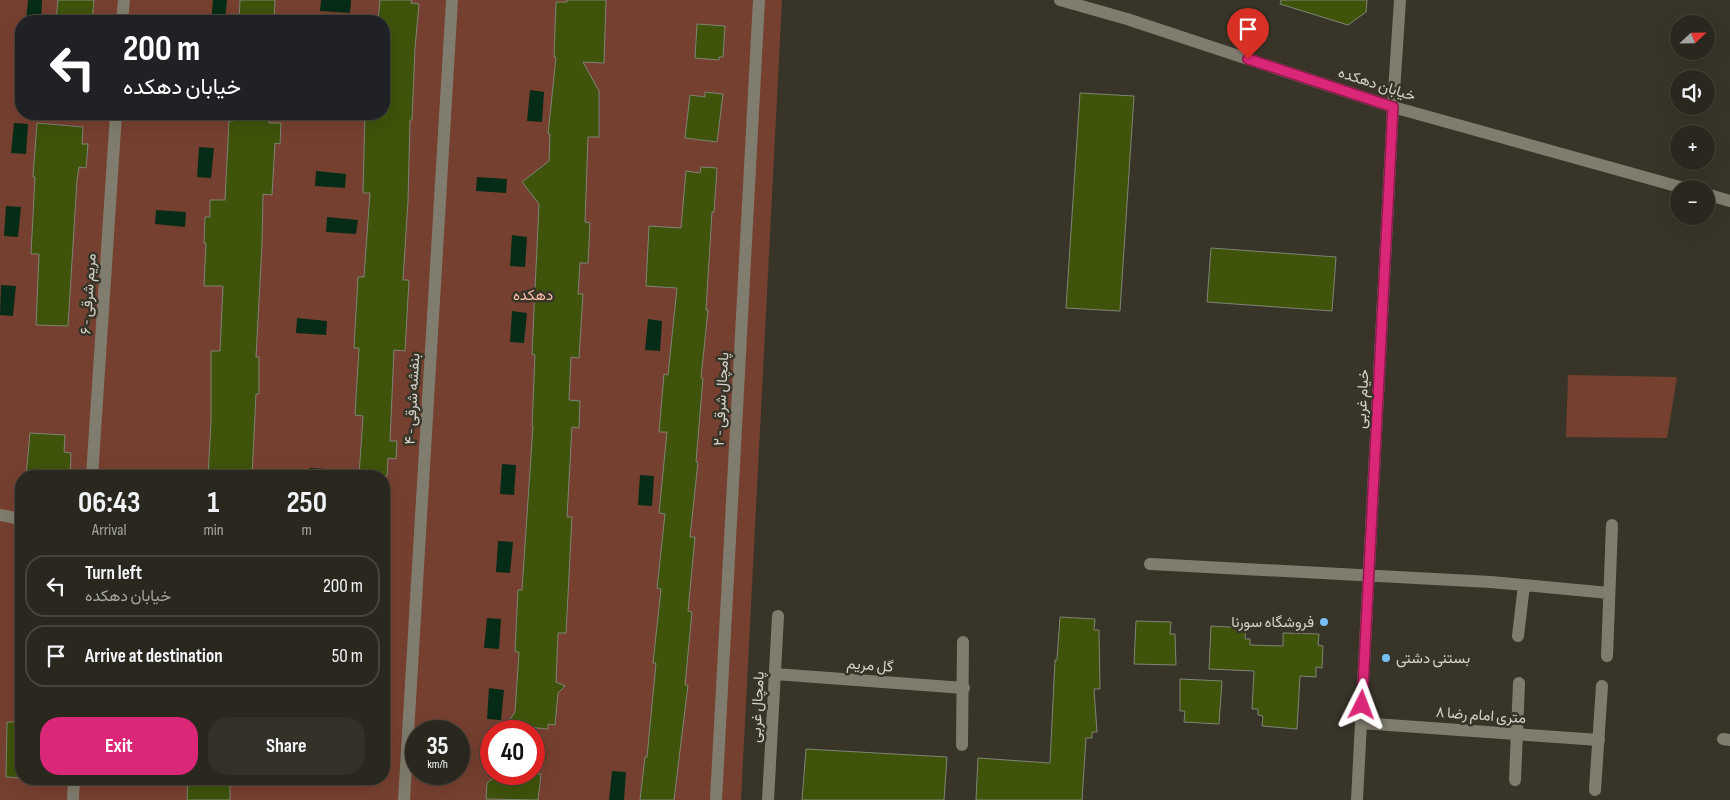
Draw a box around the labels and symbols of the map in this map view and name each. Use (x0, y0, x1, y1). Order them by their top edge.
pin (1227, 8, 1269, 59)
north arrow (1670, 15, 1715, 60)
street label: خیابان دهکده (1336, 63, 1418, 106)
street label: مریم شرقی - ۶ (76, 253, 101, 335)
park label: دهکده (513, 286, 553, 305)
street label: پامچال شرقی - ۲ (710, 352, 733, 446)
street label: بنفشه شرقی - ۴ (401, 353, 424, 445)
street label: خیام غربی (1351, 369, 1374, 429)
place label: فروشگاه سورنا (1231, 613, 1314, 632)
marker: فروشگاه سورنا (1318, 616, 1330, 628)
place label: بستنی دشتی (1396, 649, 1470, 668)
marker: بستنی دشتی (1380, 652, 1392, 664)
street label: گل مریم (846, 654, 894, 677)
street label: پامچال غربی (746, 671, 769, 743)
position arrow (1335, 678, 1387, 730)
street label: ۸ متری امام رضا (1435, 703, 1527, 728)
speed limit sign: 40 (480, 720, 545, 785)

